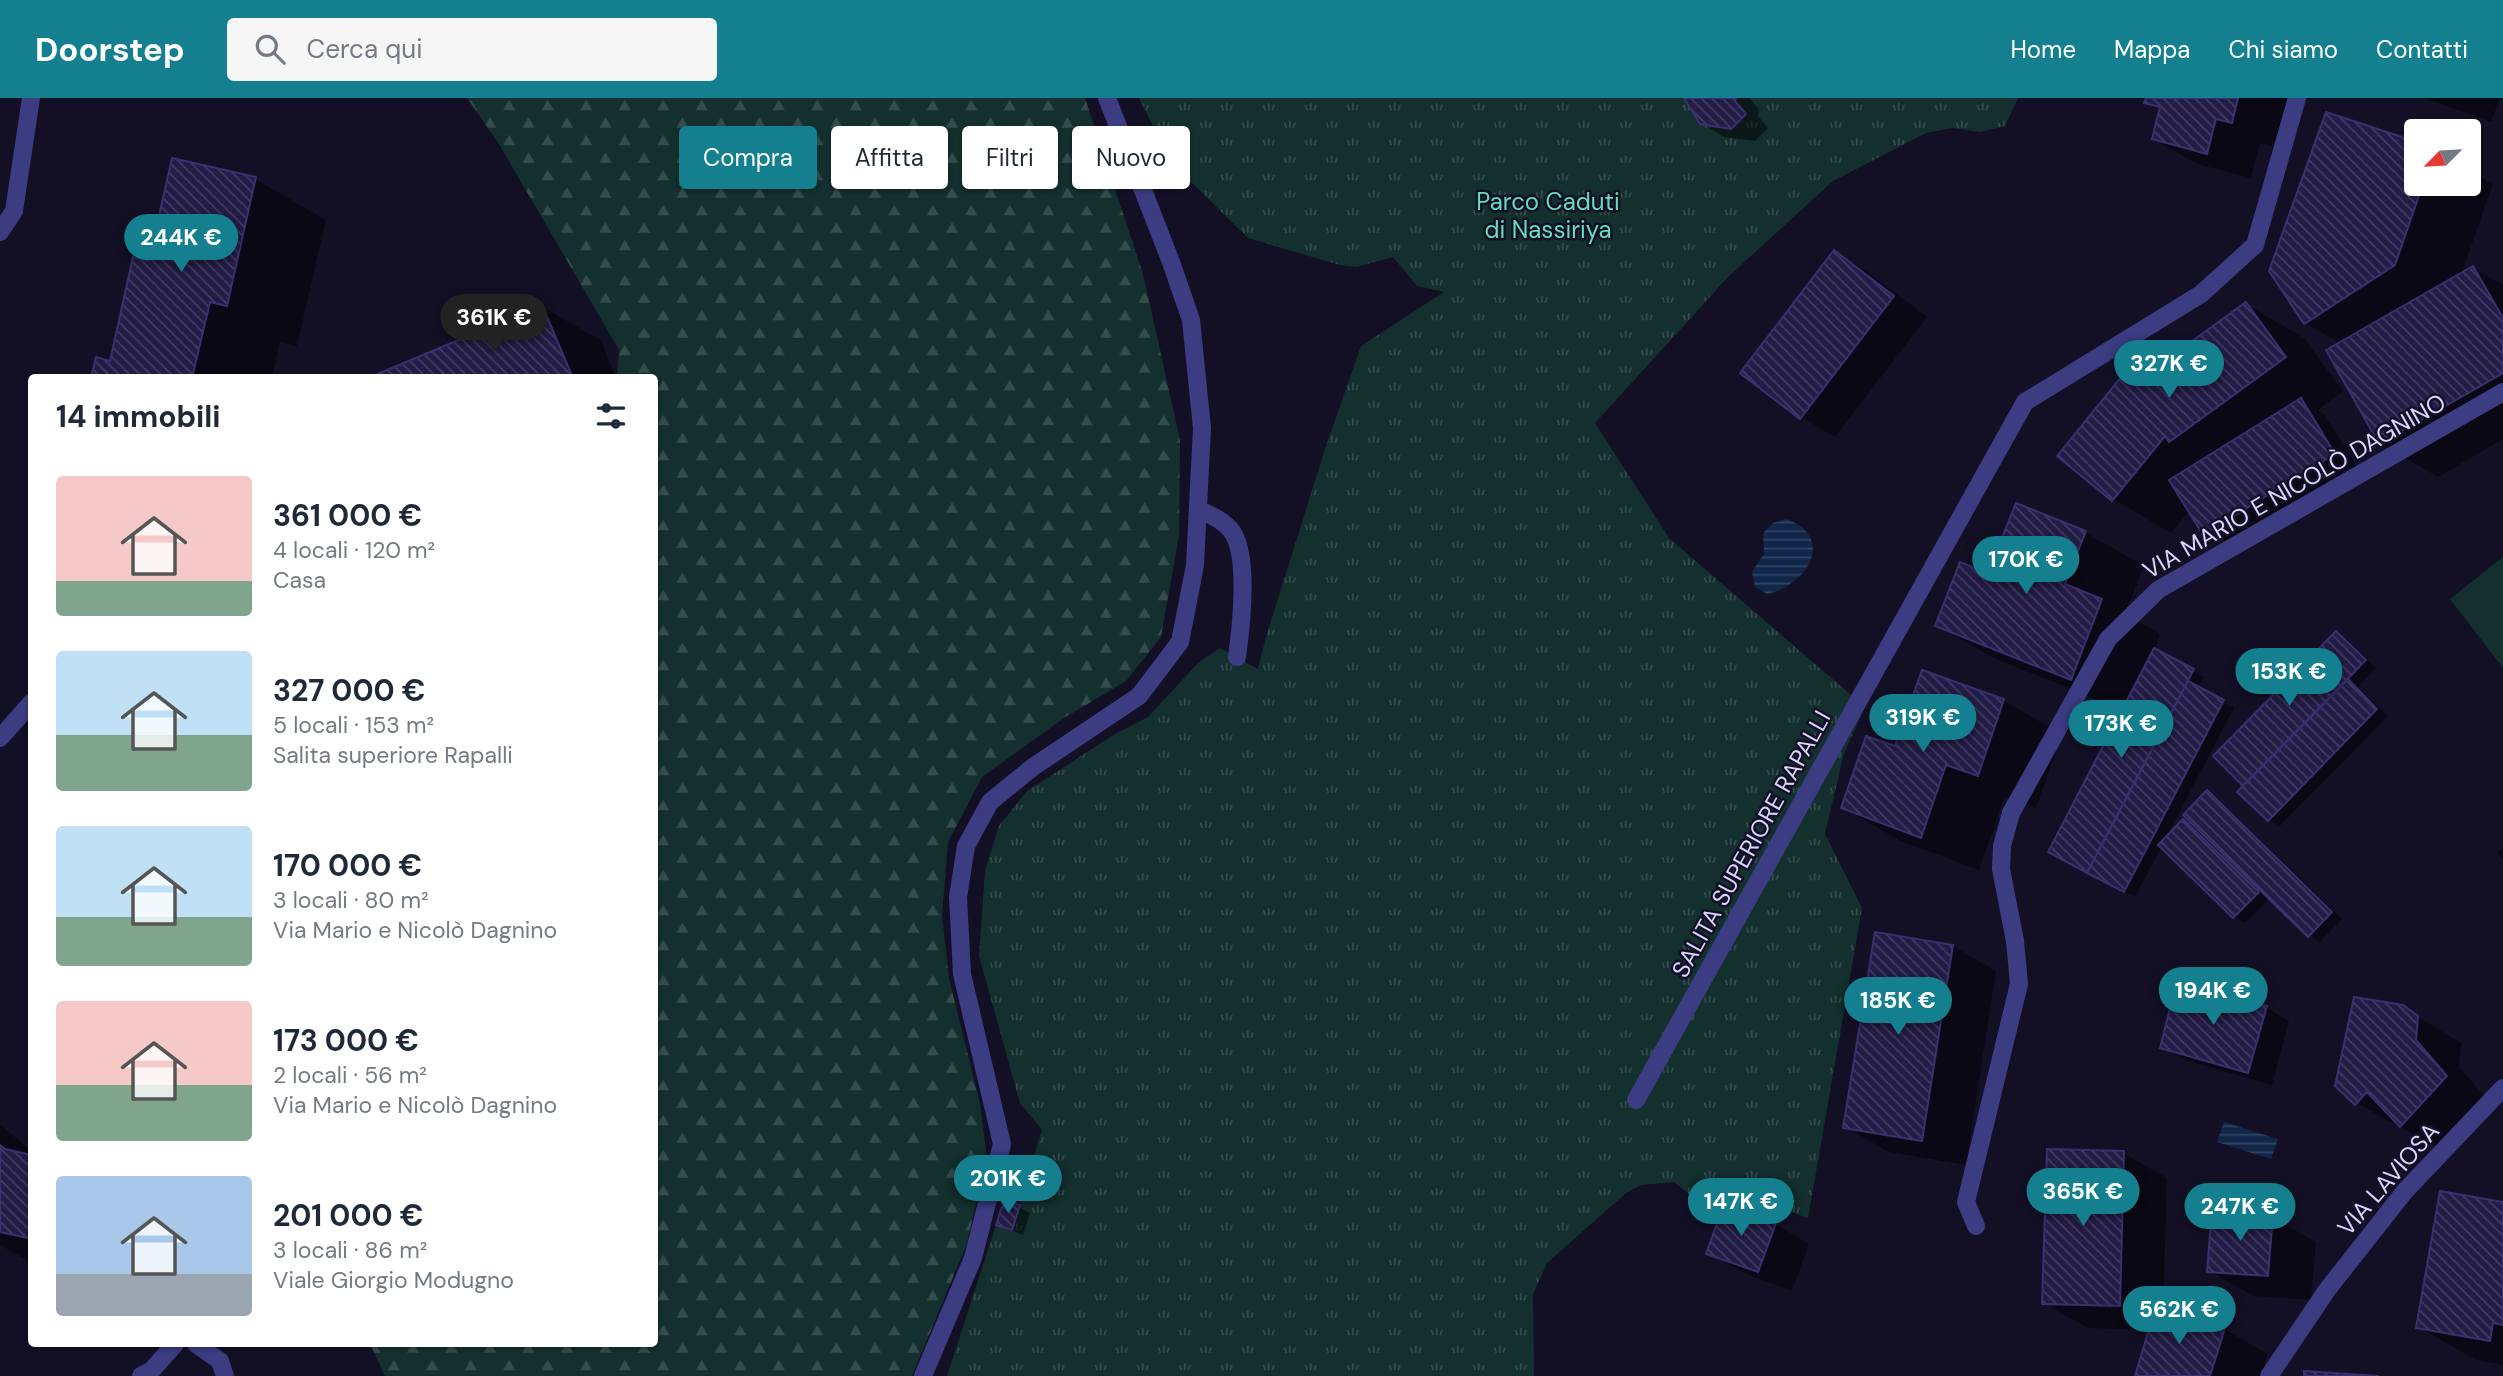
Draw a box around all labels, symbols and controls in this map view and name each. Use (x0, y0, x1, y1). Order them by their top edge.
search box (227, 18, 717, 81)
text: Doorstep (35, 28, 185, 71)
icon: search (251, 30, 289, 68)
text: Cerca qui (307, 32, 422, 66)
text: Home (2010, 34, 2076, 65)
text: Mappa (2114, 34, 2190, 65)
text: Chi siamo (2228, 34, 2338, 65)
text: Contatti (2376, 34, 2468, 65)
north arrow (2404, 119, 2482, 196)
map controls (2404, 119, 2481, 196)
chip: Compra (679, 126, 817, 189)
chip: Affitta (831, 126, 948, 189)
chip: Filtri (962, 126, 1058, 189)
chip: Nuovo (1072, 126, 1190, 189)
park label: Parco Caduti di Nassiriya (1476, 186, 1620, 245)
pin: 244K € (124, 214, 238, 274)
text: 244K € (140, 222, 222, 252)
pin: 361K € (437, 294, 551, 354)
text: 361K € (456, 302, 532, 332)
pin: 327K € (2112, 341, 2226, 400)
text: 327K € (2130, 348, 2208, 378)
street label: VIA MARIO E NICOLÒ DAGNINO (2137, 386, 2451, 586)
text: 14 immobili (56, 397, 221, 436)
icon: filters (592, 397, 630, 435)
text: 361 000 € (273, 496, 422, 535)
icon: home (112, 504, 196, 588)
text: 4 locali · 120 m² (273, 535, 435, 565)
pin: 170K € (1969, 536, 2083, 596)
text: 170K € (1988, 544, 2064, 574)
text: Casa (273, 565, 326, 595)
pin: 153K € (2232, 648, 2346, 708)
text: 153K € (2251, 656, 2327, 686)
text: 327 000 € (273, 671, 425, 710)
icon: home (112, 679, 196, 763)
pin: 319K € (1866, 694, 1980, 754)
pin: 173K € (2064, 700, 2178, 760)
text: 319K € (1885, 702, 1961, 732)
street label: SALITA SUPERIORE RAPALLI (1665, 705, 1837, 983)
text: 173K € (2085, 708, 2157, 738)
text: 5 locali · 153 m² (273, 710, 434, 740)
text: Salita superiore Rapalli (273, 740, 513, 770)
text: 170 000 € (273, 846, 422, 885)
icon: home (112, 854, 196, 938)
text: 3 locali · 80 m² (273, 885, 429, 915)
text: Via Mario e Nicolò Dagnino (273, 915, 557, 945)
pin: 194K € (2156, 968, 2270, 1027)
text: 194K € (2175, 975, 2251, 1005)
pin: 185K € (1841, 978, 1955, 1037)
text: 185K € (1860, 985, 1936, 1015)
text: 173 000 € (273, 1021, 419, 1060)
icon: home (112, 1029, 196, 1113)
text: 2 locali · 56 m² (273, 1060, 427, 1090)
text: Via Mario e Nicolò Dagnino (273, 1090, 557, 1120)
street label: VIA LAVIOSA (2330, 1116, 2446, 1242)
pin: 201K € (951, 1156, 1065, 1215)
text: 201K € (970, 1163, 1046, 1193)
pin: 365K € (2026, 1168, 2140, 1228)
text: 365K € (2043, 1176, 2123, 1206)
pin: 147K € (1684, 1178, 1798, 1238)
pin: 247K € (2183, 1184, 2297, 1243)
text: 147K € (1704, 1186, 1778, 1216)
text: 247K € (2200, 1191, 2280, 1221)
text: 201 000 € (273, 1196, 423, 1235)
icon: home (112, 1204, 196, 1288)
text: 3 locali · 86 m² (273, 1235, 427, 1265)
text: Viale Giorgio Modugno (273, 1265, 514, 1295)
pin: 562K € (2122, 1286, 2236, 1346)
text: 562K € (2139, 1294, 2219, 1324)

